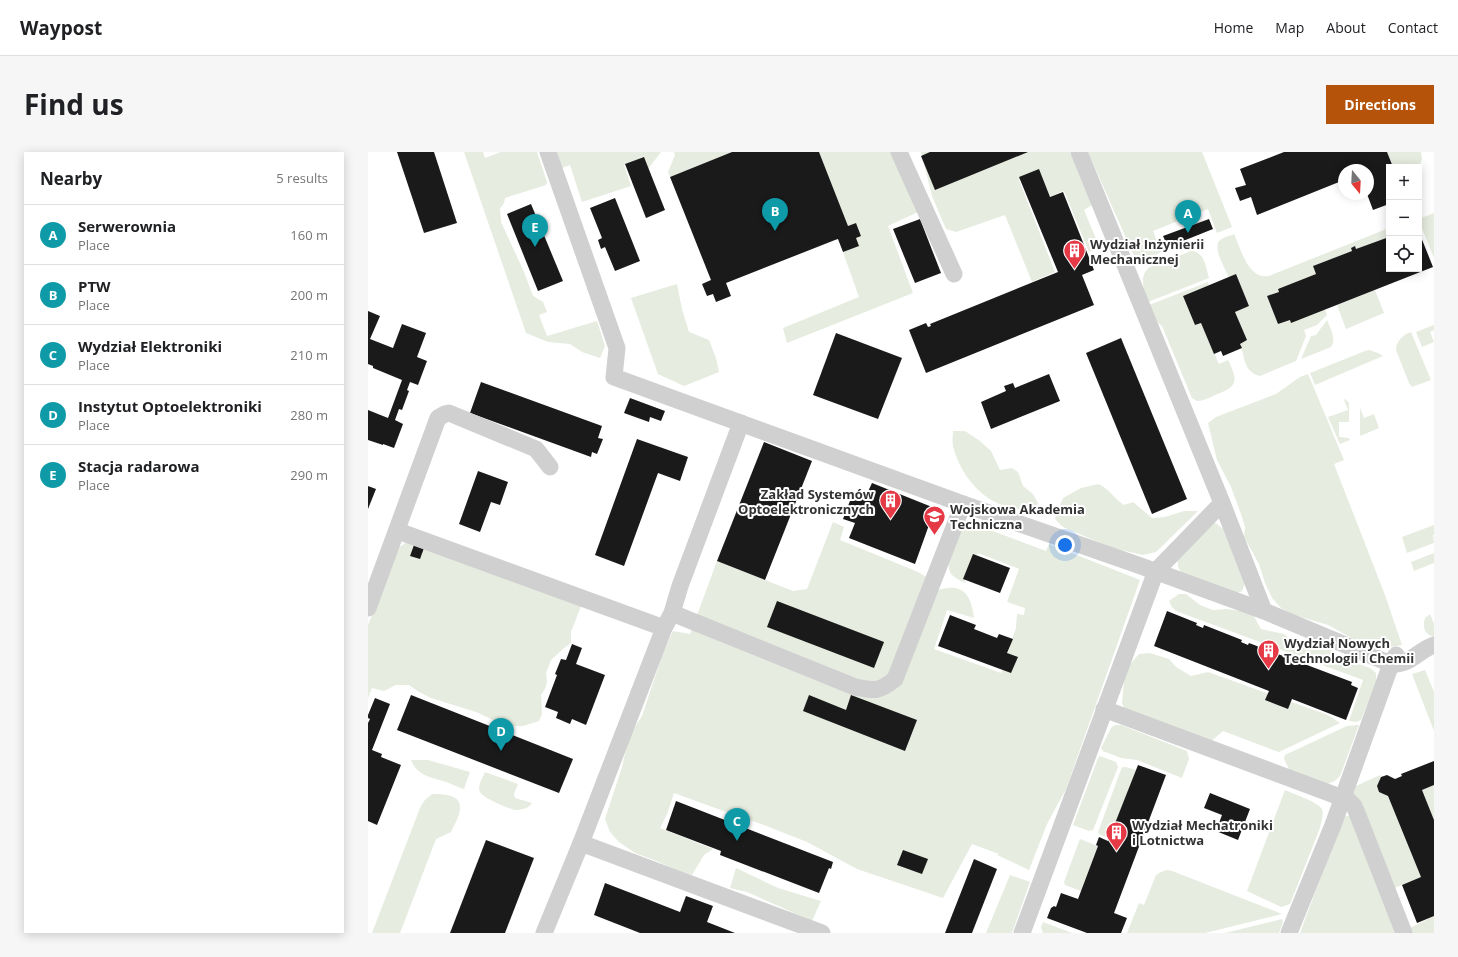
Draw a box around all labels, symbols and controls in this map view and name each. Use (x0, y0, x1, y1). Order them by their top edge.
text: Waypost (20, 15, 102, 41)
text: Home (1214, 18, 1253, 37)
text: Map (1275, 18, 1304, 37)
text: About (1326, 18, 1366, 37)
text: Contact (1388, 18, 1438, 37)
text: Find us (24, 85, 124, 123)
button: Directions (1326, 85, 1434, 124)
north arrow (1338, 164, 1374, 200)
map controls (1386, 164, 1422, 272)
button: + (1386, 164, 1422, 200)
text: Nearby (40, 167, 102, 190)
text: 5 results (276, 169, 328, 187)
pin: B (762, 198, 788, 231)
pin: A (1175, 200, 1201, 233)
button: − (1386, 200, 1422, 236)
pin: E (522, 214, 548, 247)
text: Serwerownia (78, 216, 176, 236)
text: A (49, 226, 57, 244)
text: 160 m (290, 226, 328, 244)
place label: Wydział Inżynierii Mechanicznej (1090, 235, 1204, 268)
text: Place (78, 236, 110, 254)
button: locate (1386, 236, 1422, 272)
building icon: Wydział Inżynierii Mechanicznej (1062, 238, 1088, 271)
text: PTW (78, 276, 111, 296)
text: B (49, 286, 57, 304)
text: 200 m (290, 286, 328, 304)
text: Place (78, 296, 110, 314)
text: Wydział Elektroniki (78, 336, 222, 356)
text: C (49, 346, 57, 364)
text: 210 m (290, 346, 328, 364)
text: Place (78, 356, 110, 374)
text: Instytut Optoelektroniki (78, 396, 262, 416)
text: D (48, 406, 58, 424)
text: 280 m (290, 406, 328, 424)
text: Place (78, 416, 110, 434)
text: Stacja radarowa (78, 456, 200, 476)
text: E (49, 466, 57, 484)
text: 290 m (290, 466, 328, 484)
text: Place (78, 476, 110, 494)
place label: Zakład Systemów Optoelektronicznych (738, 485, 874, 518)
building icon: Zakład Systemów Optoelektronicznych (877, 488, 903, 521)
place label: Wojskowa Akademia Techniczna (950, 500, 1085, 533)
school or university icon: Wojskowa Akademia Techniczna (922, 503, 948, 536)
your location (1055, 535, 1075, 555)
place label: Wydział Nowych Technologii i Chemii (1284, 634, 1414, 667)
building icon: Wydział Nowych Technologii i Chemii (1255, 637, 1281, 670)
pin: D (488, 718, 514, 751)
pin: C (724, 808, 750, 841)
place label: Wydział Mechatroniki i Lotnictwa (1132, 816, 1273, 849)
building icon: Wydział Mechatroniki i Lotnictwa (1103, 819, 1129, 852)

